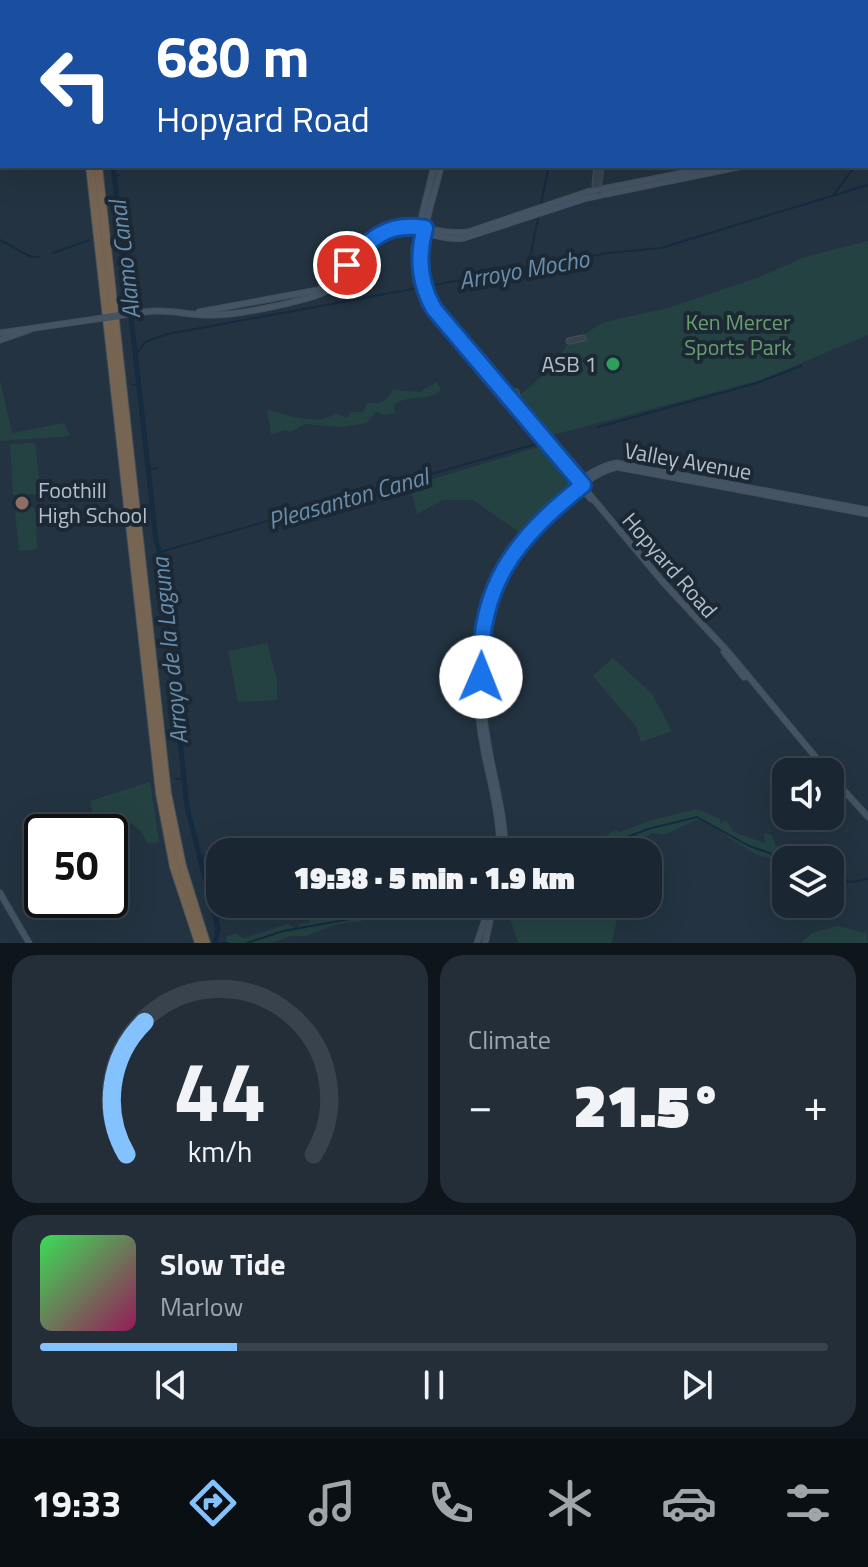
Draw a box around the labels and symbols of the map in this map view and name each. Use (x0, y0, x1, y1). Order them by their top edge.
water label: Alamo Canal (99, 196, 149, 321)
pin (313, 231, 381, 299)
water label: Arroyo Mocho (456, 240, 593, 298)
park label: Ken Mercer Sports Park (684, 305, 792, 364)
place label: ASB 1 (541, 347, 597, 381)
marker: ASB 1 (604, 355, 622, 373)
street label: Valley Avenue (622, 433, 754, 489)
water label: Pleasanton Canal (264, 457, 435, 538)
place label: Foothill High School (38, 473, 147, 532)
marker: Foothill High School (13, 494, 31, 512)
street label: Hopyard Road (614, 505, 726, 625)
water label: Arroyo de la Laguna (141, 554, 197, 746)
position arrow (439, 635, 523, 719)
speed limit sign: 50 (24, 814, 128, 918)

